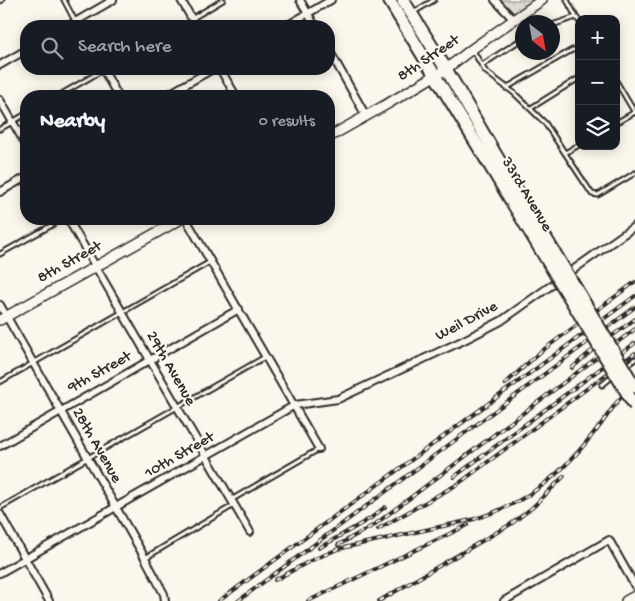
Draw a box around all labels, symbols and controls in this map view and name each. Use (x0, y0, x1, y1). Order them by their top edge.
north arrow (515, 15, 560, 60)
map controls (575, 15, 620, 150)
button: + (575, 15, 620, 60)
search box (20, 20, 335, 75)
street label: 8th Street (395, 31, 465, 87)
icon: search (38, 34, 66, 62)
text: Search here (78, 36, 172, 59)
button: − (575, 60, 620, 105)
button: layers (575, 105, 620, 150)
text: Nearby (40, 110, 105, 135)
text: 0 results (259, 113, 315, 132)
street label: 33rd Avenue (496, 153, 556, 236)
street label: 8th Street (35, 237, 107, 288)
street label: Weil Drive (433, 297, 502, 346)
street label: 29th Avenue (141, 328, 199, 410)
street label: 9th Street (64, 347, 136, 399)
street label: 28th Avenue (67, 405, 126, 488)
street label: 10th Street (141, 428, 219, 484)

